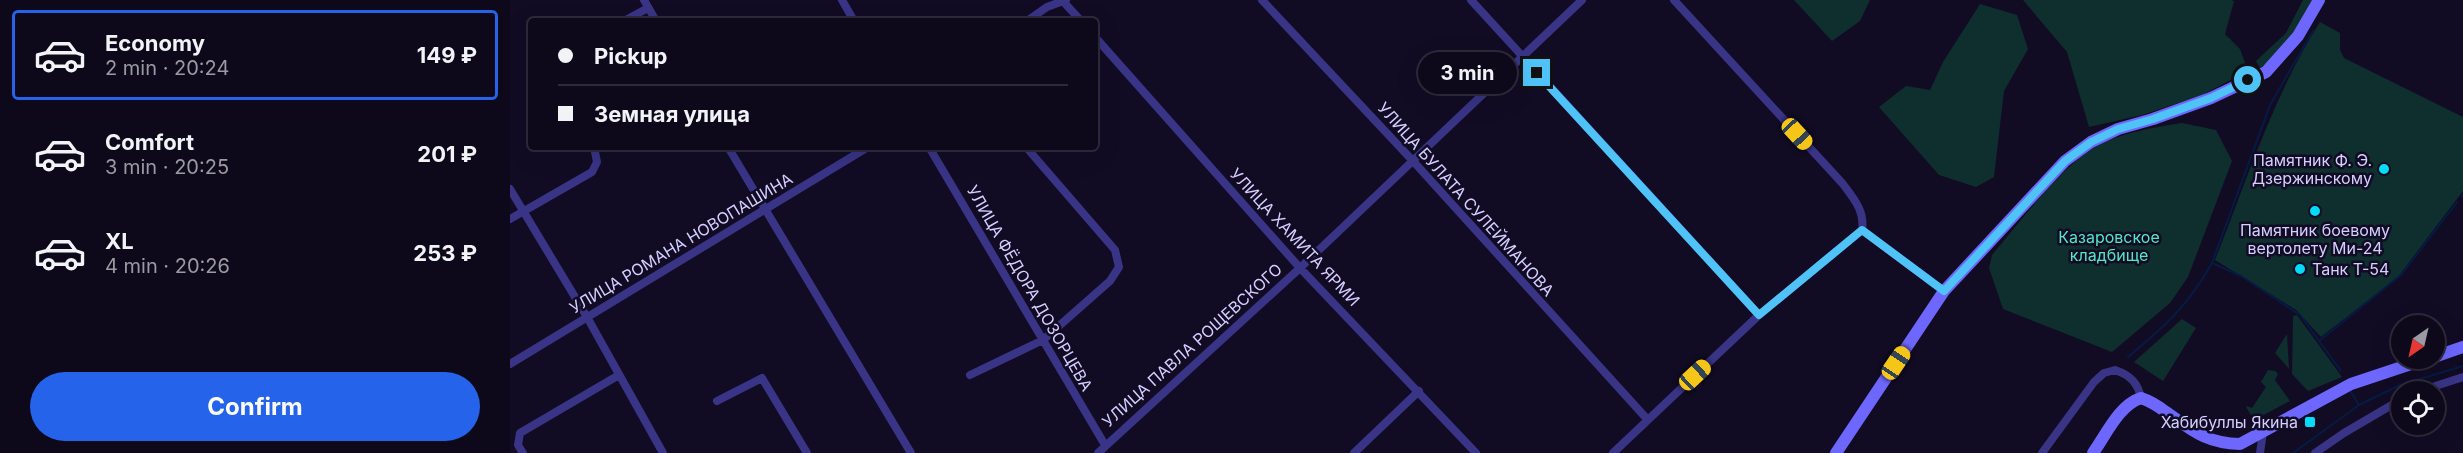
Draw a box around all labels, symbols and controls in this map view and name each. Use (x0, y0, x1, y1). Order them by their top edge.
icon: car (33, 28, 87, 82)
text: Economy (105, 30, 205, 56)
text: 149 ₽ (417, 42, 477, 68)
text: Pickup (594, 43, 668, 69)
callout: 3 min (1417, 52, 1516, 94)
text: 2 min · 20:24 (105, 56, 229, 80)
route end (1523, 59, 1550, 86)
text: 3 min (1441, 61, 1494, 85)
route start (2234, 66, 2261, 93)
street label: УЛИЦА БУЛАТА СУЛЕЙМАНОВА (1374, 98, 1558, 300)
text: Земная улица (594, 101, 750, 127)
car (1778, 115, 1816, 153)
icon: car (33, 127, 87, 181)
text: Comfort (105, 129, 194, 155)
text: 201 ₽ (417, 141, 477, 167)
place label: Памятник Ф. Э. Дзержинскому (2252, 150, 2372, 188)
text: 3 min · 20:25 (105, 155, 229, 179)
marker: Памятник Ф. Э. Дзержинскому (2377, 162, 2391, 176)
street label: УЛИЦА ХАМИТА ЯРМИ (1226, 164, 1364, 310)
street label: УЛИЦА РОМАНА НОВОПАШИНА (566, 168, 796, 318)
street label: УЛИЦА ФЁДОРА ДОЗОРЦЕВА (963, 182, 1097, 394)
marker: Памятник боевому вертолету Ми-24 (2308, 204, 2322, 218)
place label: Памятник боевому вертолету Ми-24 (2240, 220, 2390, 258)
icon: car (33, 226, 87, 280)
park label: Казаровское кладбище (2058, 227, 2160, 265)
text: XL (105, 228, 134, 254)
text: 253 ₽ (413, 240, 477, 266)
text: 4 min · 20:26 (105, 254, 230, 278)
street label: УЛИЦА ПАВЛА РОЩЕВСКОГО (1098, 259, 1286, 431)
place label: Танк Т-54 (2312, 259, 2389, 279)
marker: Танк Т-54 (2293, 262, 2307, 276)
north arrow (2391, 315, 2445, 369)
map controls (2391, 315, 2445, 435)
car (1878, 343, 1914, 383)
car (1676, 356, 1714, 394)
button: Confirm (30, 372, 480, 441)
button: locate (2391, 381, 2445, 435)
place label: Хабибуллы Якина (2161, 412, 2298, 432)
marker: Хабибуллы Якина (2303, 415, 2317, 429)

